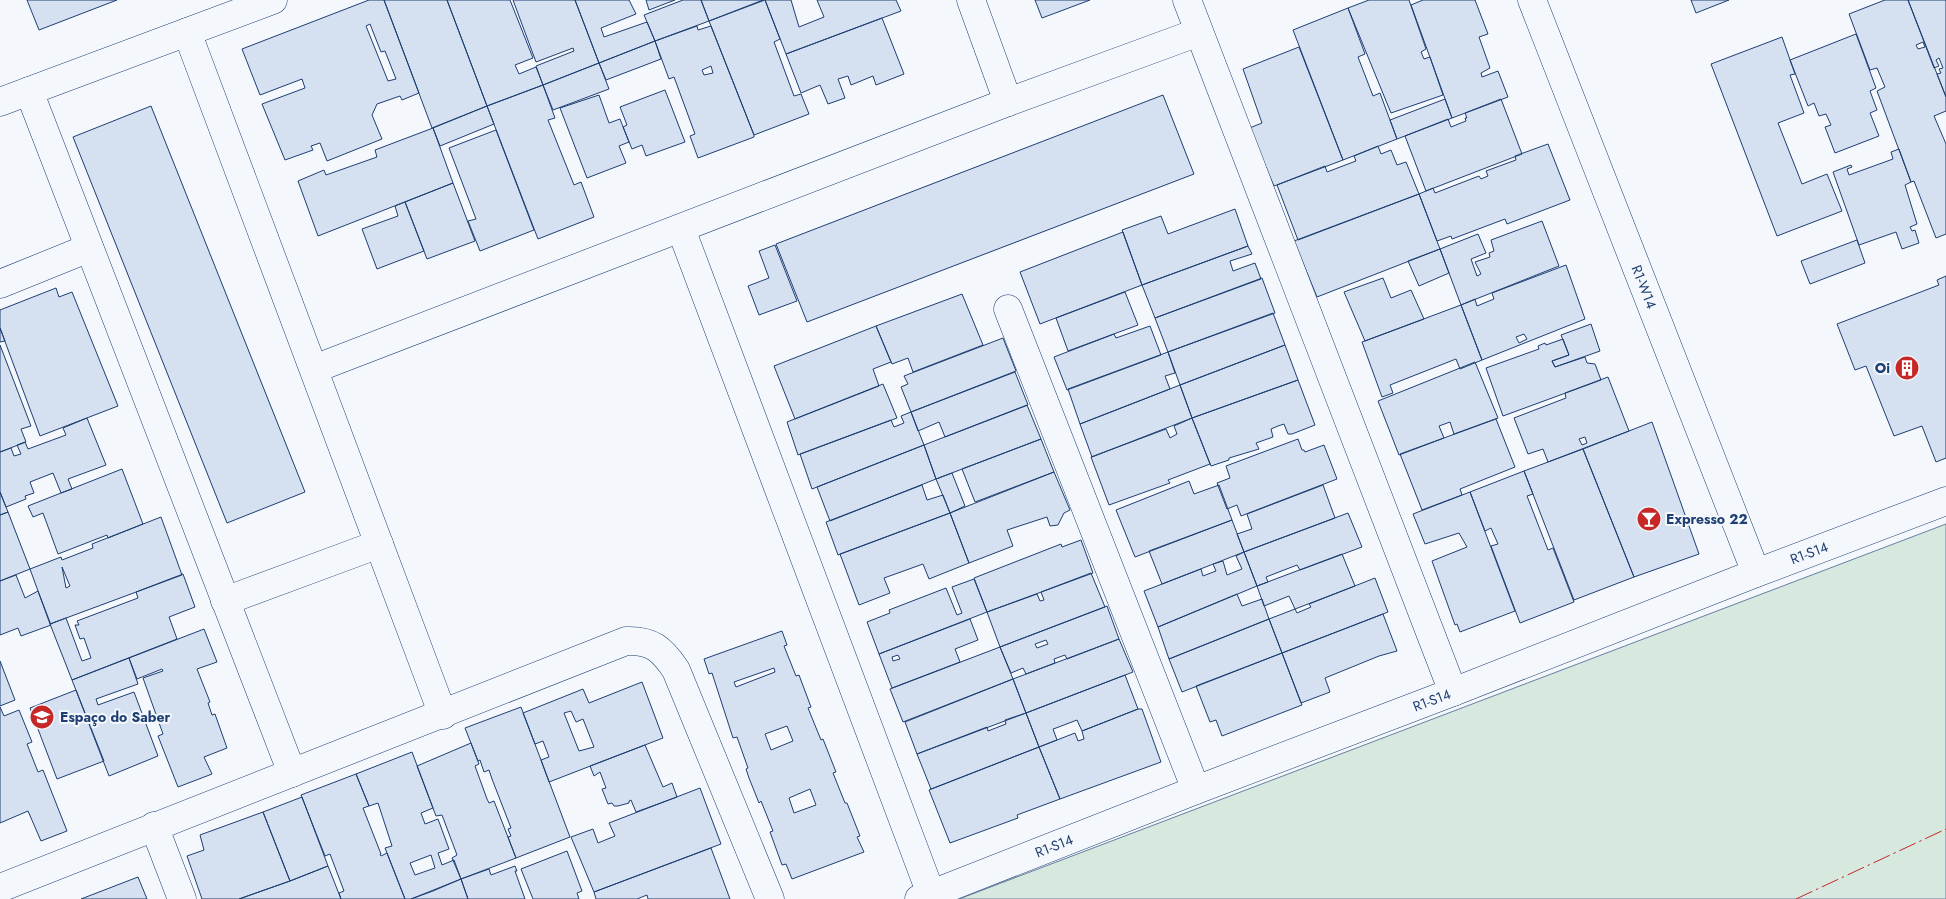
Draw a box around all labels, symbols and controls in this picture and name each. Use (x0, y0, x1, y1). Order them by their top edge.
street label: R1-W14 (1627, 262, 1662, 312)
building icon: Oi (1894, 355, 1920, 381)
place label: Oi (1875, 358, 1890, 378)
bar icon: Expresso 22 (1636, 506, 1662, 532)
place label: Expresso 22 (1666, 509, 1748, 529)
street label: R1-S14 (1787, 537, 1831, 569)
street label: R1-S14 (1410, 684, 1454, 716)
school or university icon: Espaço do Saber (29, 704, 55, 730)
place label: Espaço do Saber (60, 707, 170, 727)
street label: R1-S14 (1032, 829, 1076, 862)

